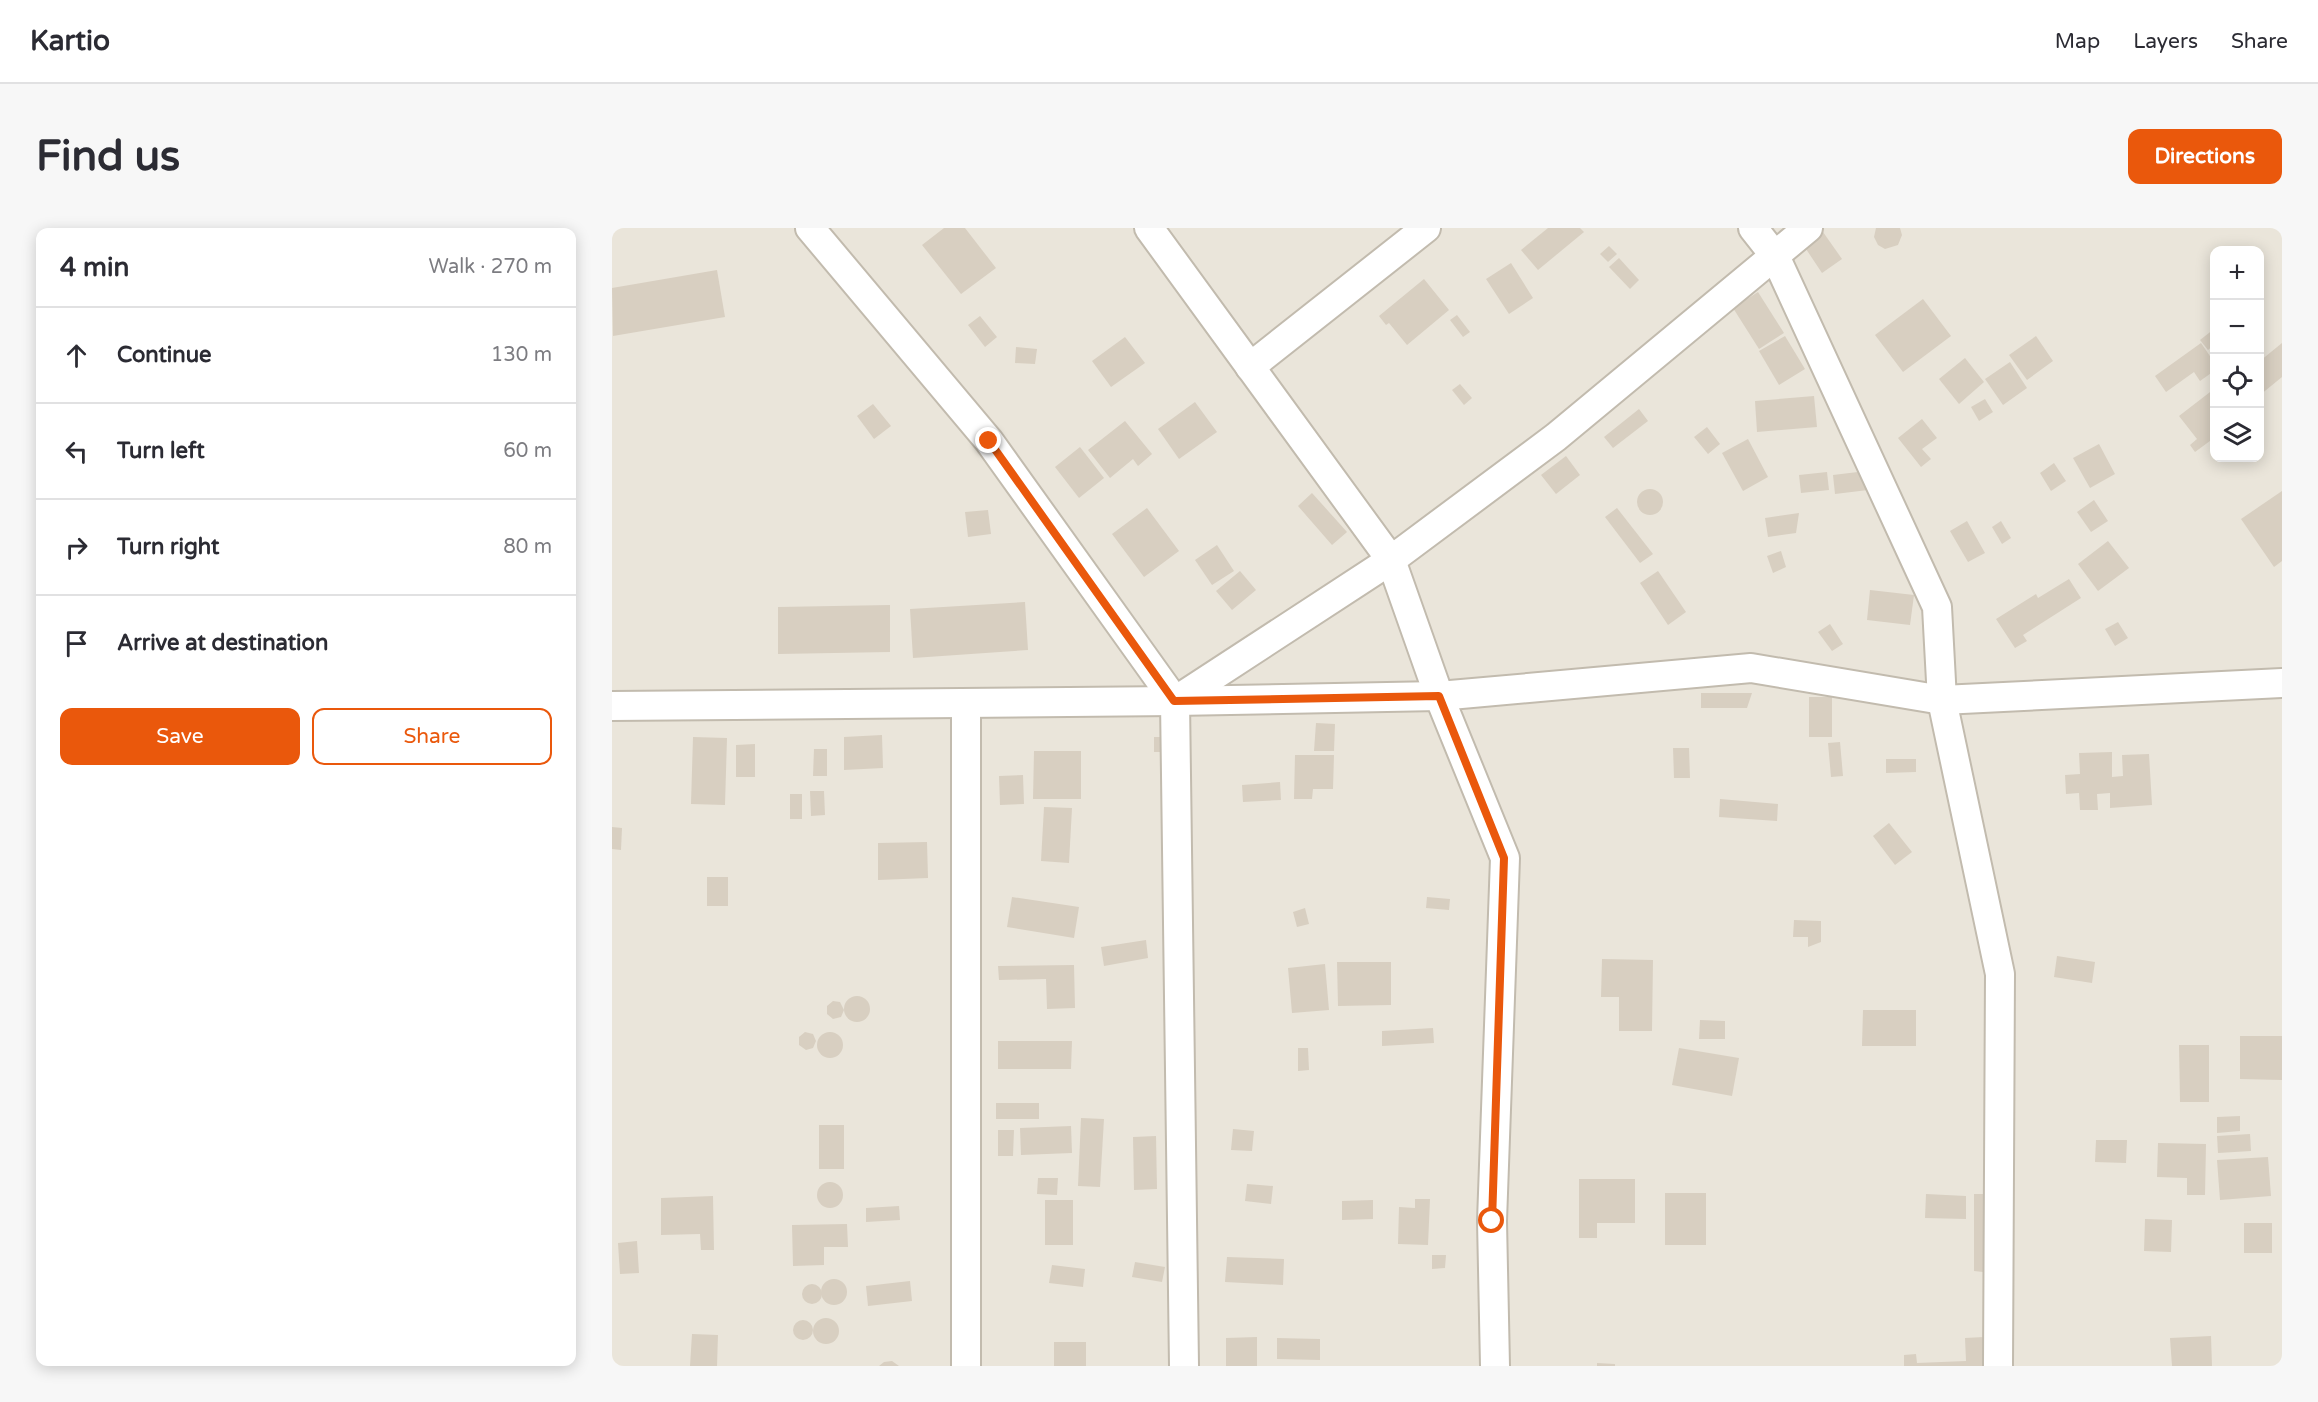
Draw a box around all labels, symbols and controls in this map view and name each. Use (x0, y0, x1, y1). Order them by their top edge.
text: Kartio (30, 24, 110, 58)
text: Map (2055, 29, 2100, 54)
text: Layers (2133, 29, 2198, 54)
text: Share (2231, 29, 2288, 54)
button: Directions (2128, 129, 2282, 184)
text: Find us (36, 131, 180, 182)
map controls (2210, 246, 2264, 462)
button: + (2210, 246, 2264, 300)
text: 4 min (60, 252, 129, 283)
text: Walk · 270 m (429, 255, 552, 279)
button: − (2210, 300, 2264, 354)
icon: ahead (60, 339, 93, 372)
text: Continue (117, 342, 212, 368)
text: 130 m (491, 343, 552, 367)
button: locate (2210, 354, 2264, 408)
button: layers (2210, 408, 2264, 462)
route end (975, 427, 1001, 453)
icon: left (60, 435, 93, 468)
text: Turn left (117, 438, 205, 464)
text: 60 m (503, 439, 552, 463)
icon: right (60, 531, 93, 564)
text: Turn right (117, 534, 219, 560)
text: 80 m (503, 535, 552, 559)
icon: arrive (60, 627, 93, 660)
text: Arrive at destination (117, 630, 328, 656)
button: Save (60, 708, 300, 765)
button: Share (312, 708, 552, 765)
route start (1478, 1207, 1504, 1233)

